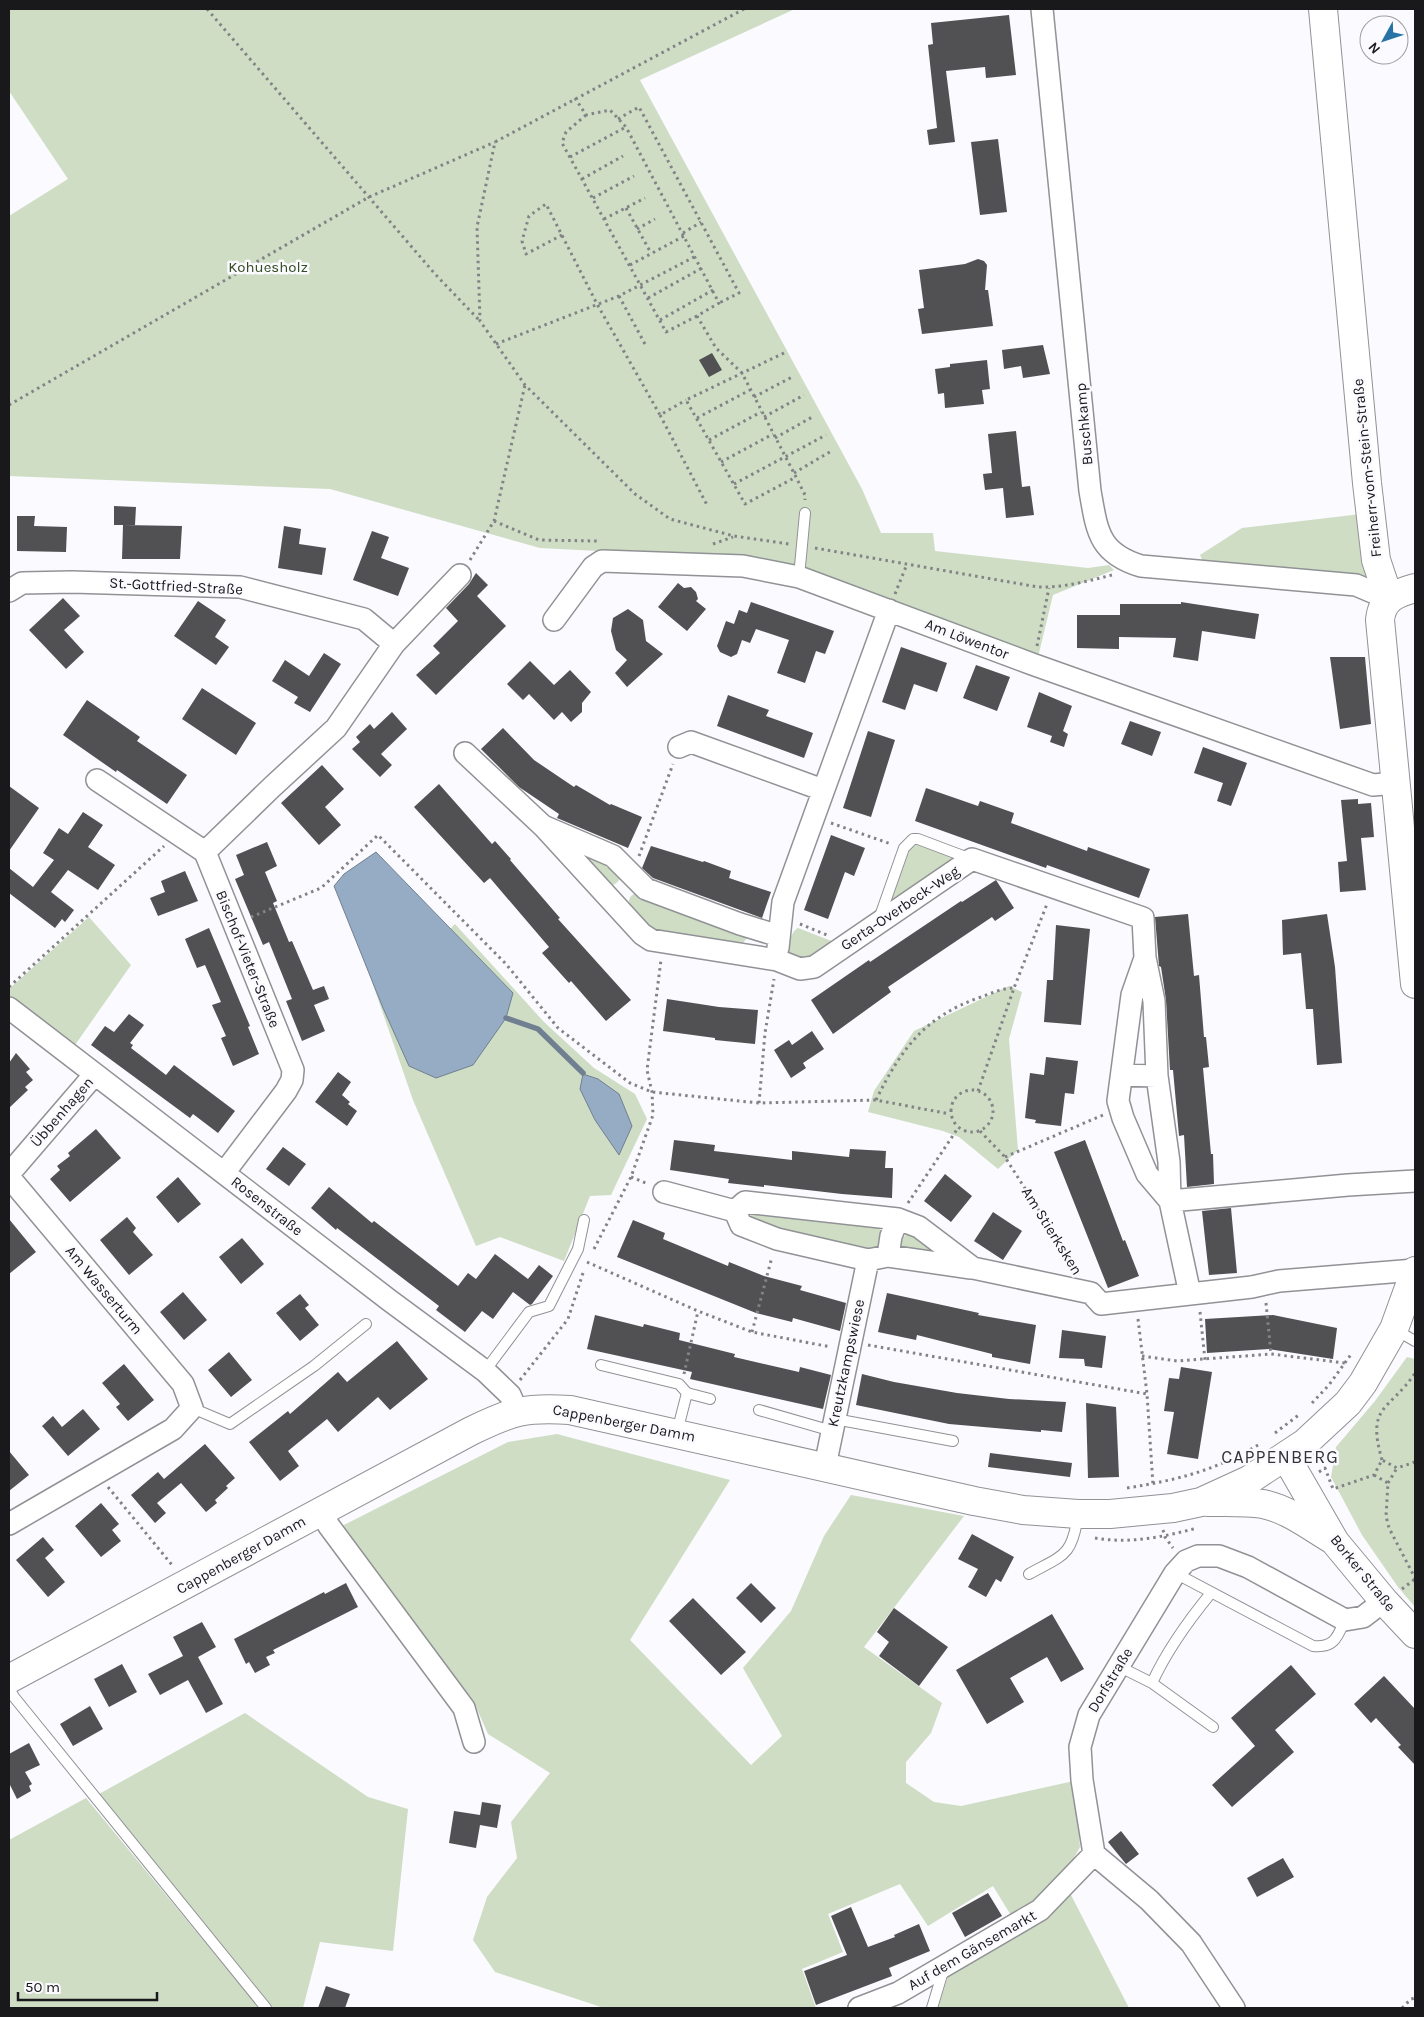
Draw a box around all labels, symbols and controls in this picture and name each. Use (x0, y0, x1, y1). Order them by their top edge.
north arrow (1359, 15, 1409, 65)
text: N (1365, 39, 1384, 57)
park label: Kohuesholz (228, 258, 308, 276)
street label: Freiherr-vom-Stein-Straße (1349, 378, 1385, 558)
street label: Buschkamp (1071, 382, 1097, 466)
street label: St.-Gottfried-Straße (109, 574, 243, 598)
street label: Am Löwentor (923, 615, 1012, 663)
street label: Gerta-Overbeck-Weg (837, 861, 963, 954)
street label: Bischof-Vieter-Straße (212, 888, 284, 1030)
street label: Übbenhagen (27, 1073, 97, 1151)
street label: Rosenstraße (228, 1172, 306, 1240)
street label: Am Stierksken (1018, 1184, 1086, 1278)
street label: Am Wasserturm (62, 1242, 146, 1338)
street label: Kreutzkampswiese (824, 1297, 868, 1429)
street label: Cappenberger Damm (551, 1400, 697, 1446)
district label: CAPPENBERG (1221, 1446, 1339, 1468)
street label: Cappenberger Damm (173, 1512, 309, 1598)
street label: Borker Straße (1327, 1531, 1399, 1615)
street label: Dorfstraße (1084, 1644, 1136, 1716)
street label: Auf dem Gänsemarkt (905, 1906, 1040, 1994)
scale bar (18, 1970, 156, 2002)
text: 50 m (25, 1978, 60, 1996)

